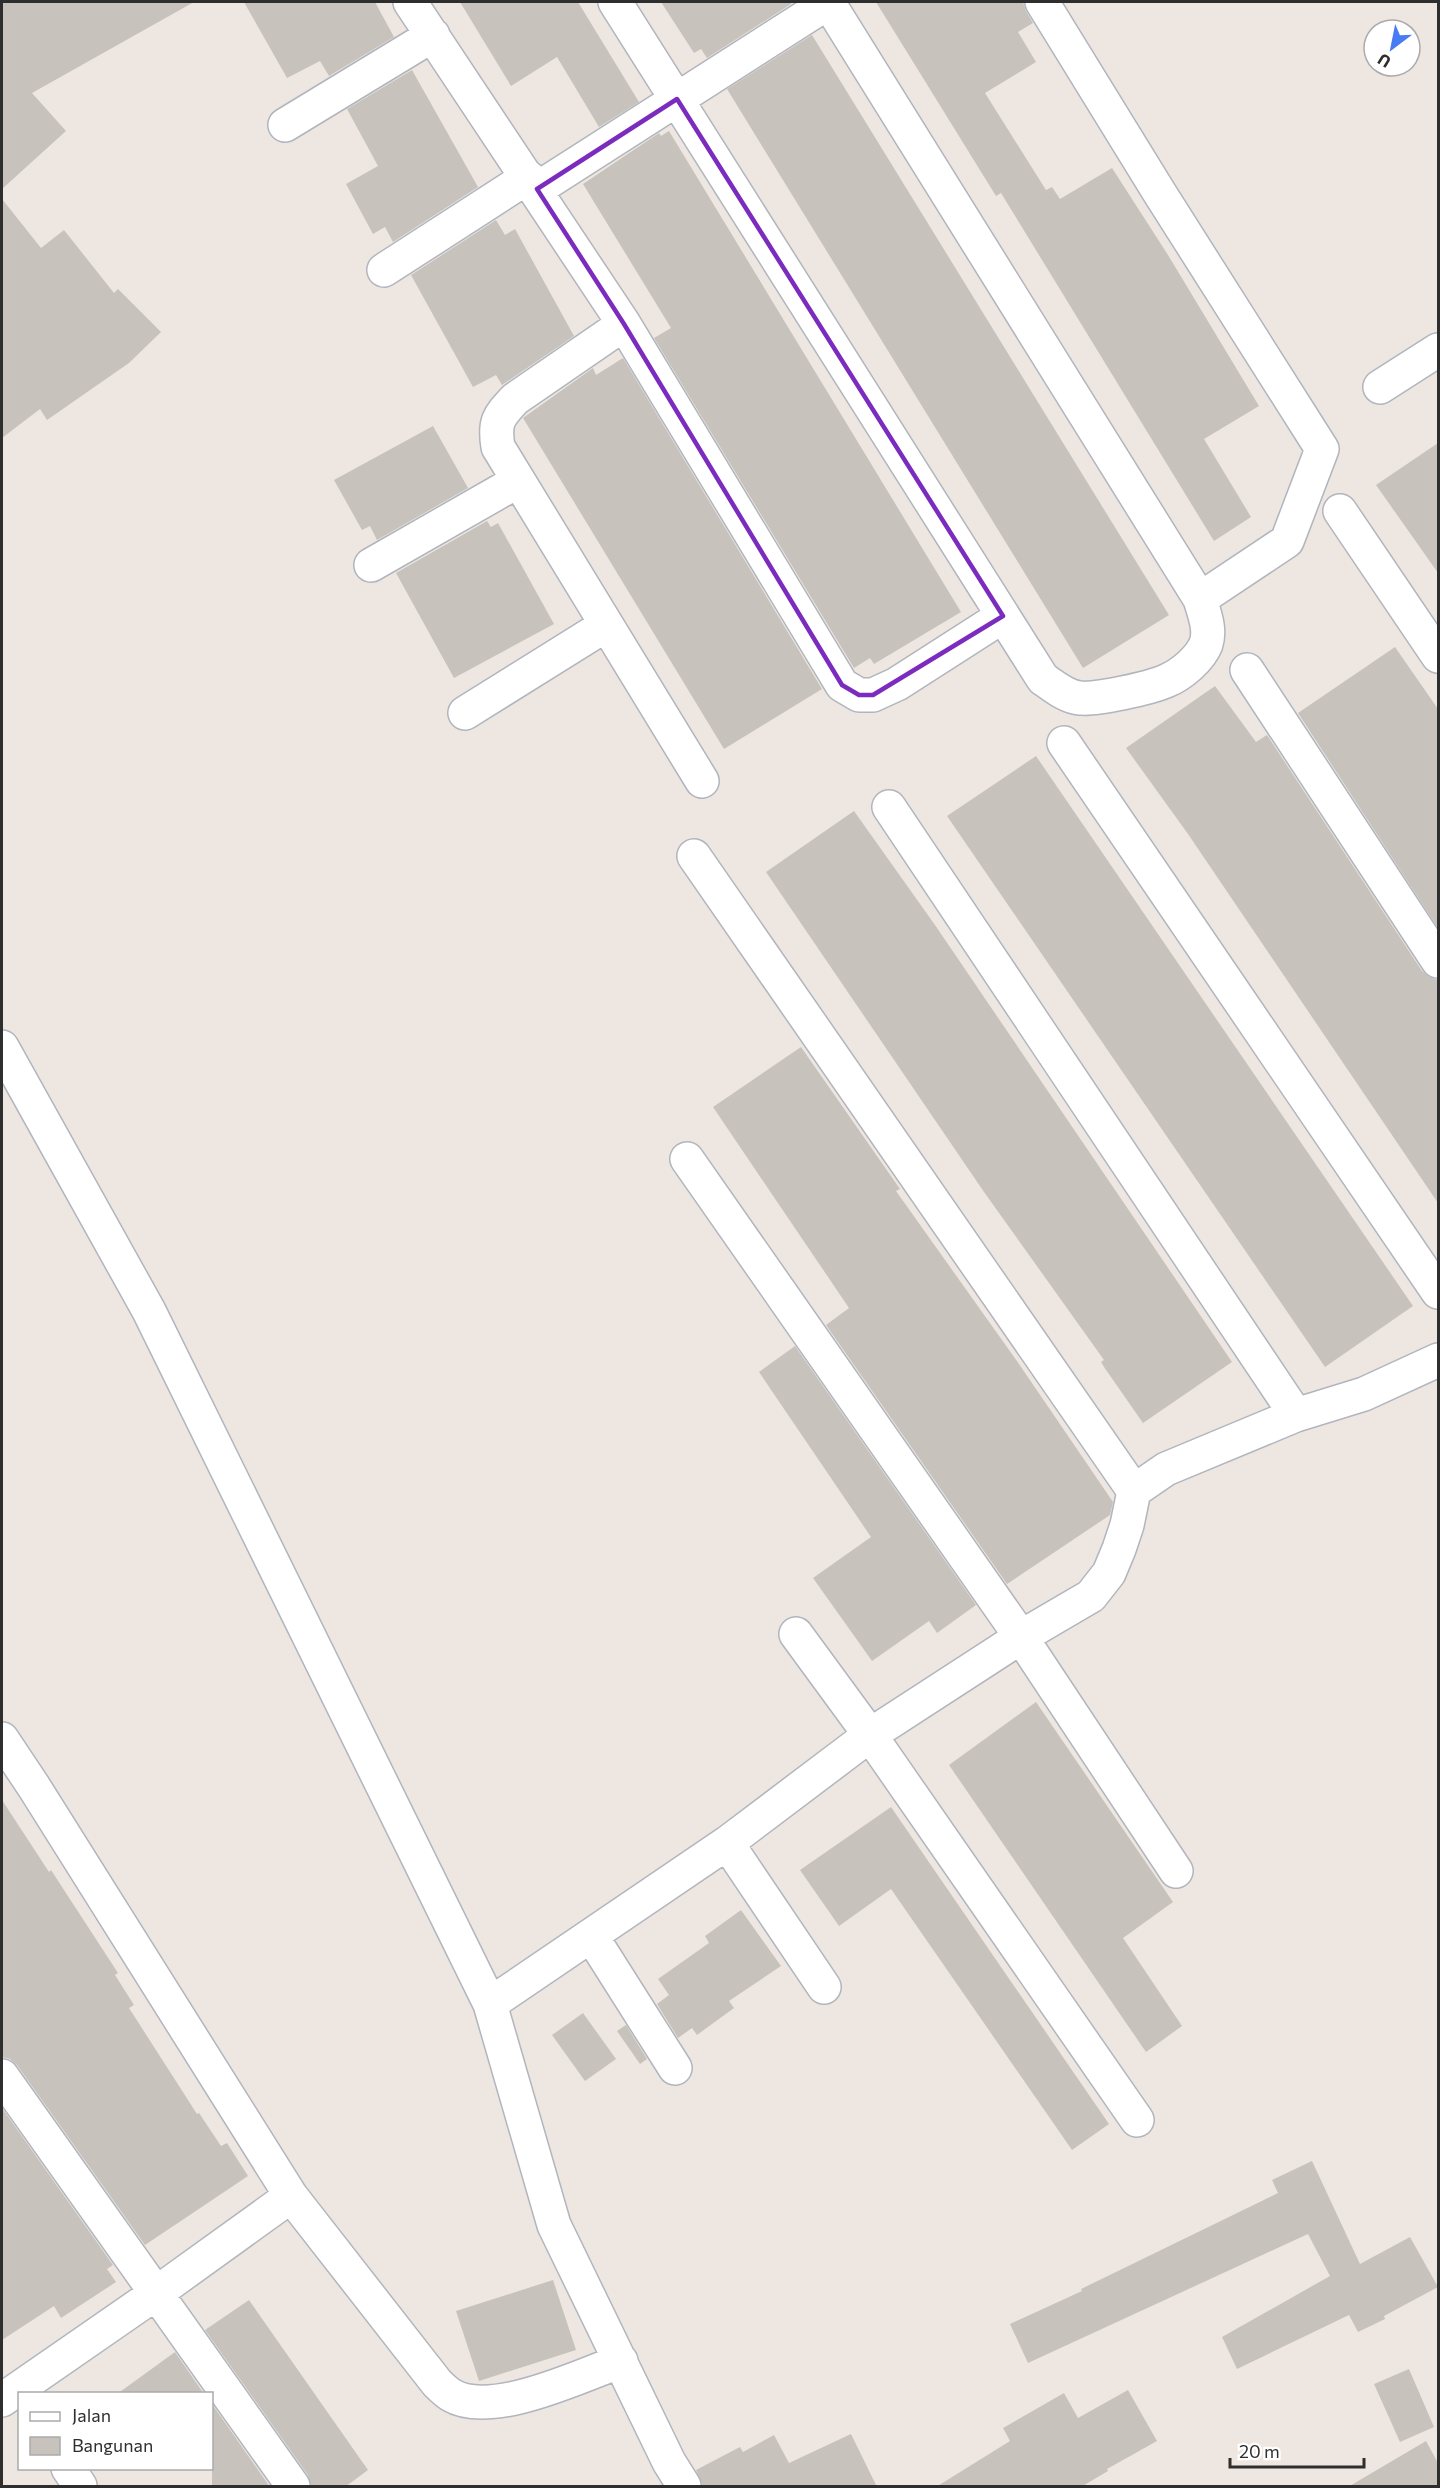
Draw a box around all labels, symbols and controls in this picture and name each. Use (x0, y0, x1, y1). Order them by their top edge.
north arrow (1362, 18, 1422, 78)
text: U (1374, 50, 1394, 72)
legend (18, 2392, 213, 2470)
text: Jalan (72, 2404, 111, 2426)
scale bar (1230, 2431, 1364, 2469)
text: Bangunan (72, 2434, 153, 2456)
text: 20 m (1239, 2440, 1280, 2462)

